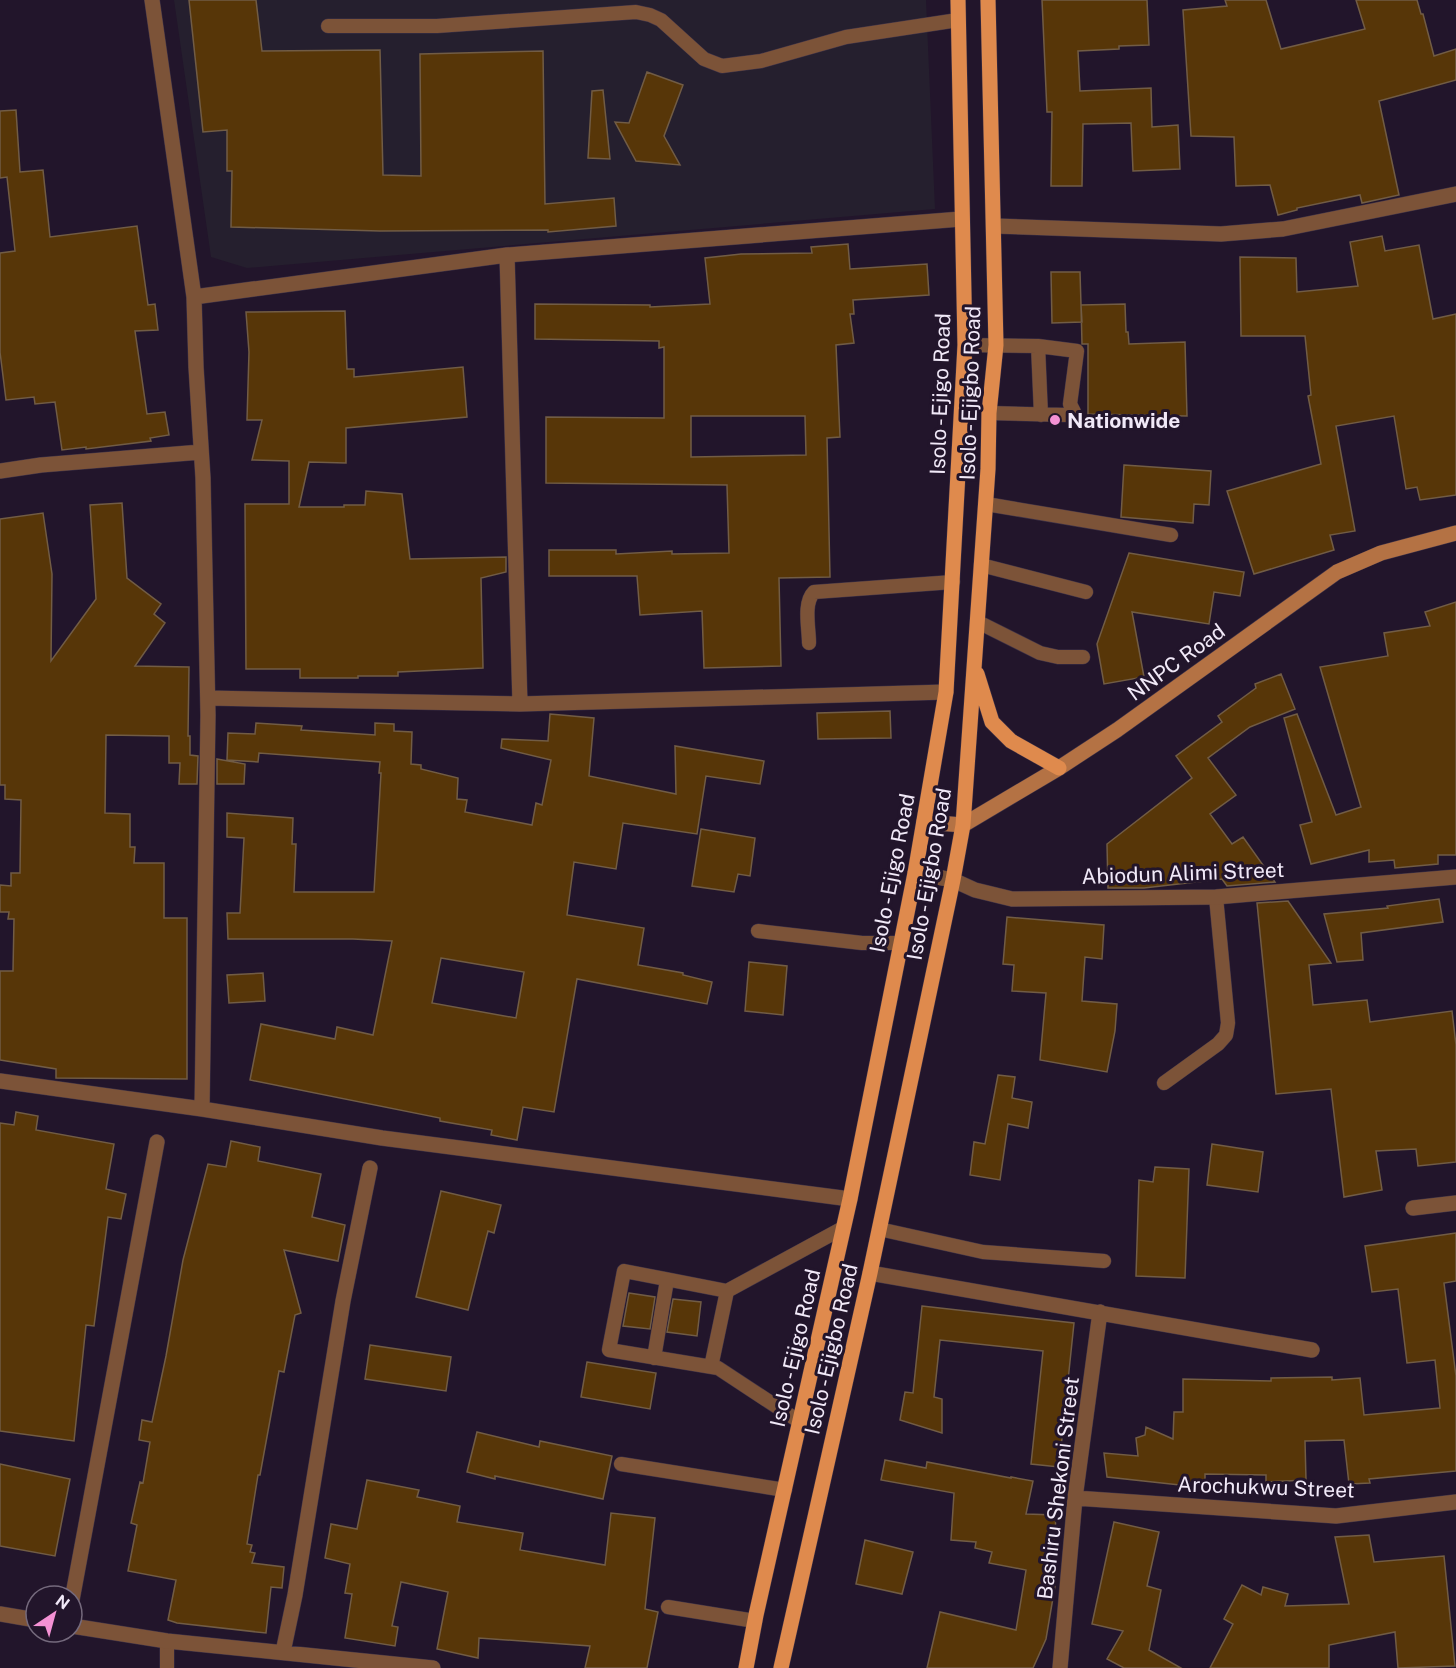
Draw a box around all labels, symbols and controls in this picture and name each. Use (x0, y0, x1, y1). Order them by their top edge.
street label: Isolo - Ejigbo Road (954, 305, 986, 481)
street label: Isolo - Ejigo Road (925, 313, 955, 475)
place label: Nationwide (1067, 408, 1180, 433)
marker: Nationwide (1048, 413, 1062, 427)
street label: NNPC Road (1122, 618, 1230, 706)
street label: Isolo - Ejigbo Road (902, 786, 956, 962)
street label: Isolo - Ejigo Road (864, 791, 920, 955)
street label: Abiodun Alimi Street (1081, 857, 1285, 889)
street label: Isolo - Ejigbo Road (799, 1261, 863, 1437)
street label: Isolo - Ejigo Road (765, 1267, 825, 1429)
street label: Bashiru Shekoni Street (1032, 1375, 1084, 1601)
street label: Arochukwu Street (1177, 1471, 1355, 1503)
north arrow (24, 1584, 84, 1644)
text: N (52, 1591, 73, 1614)

